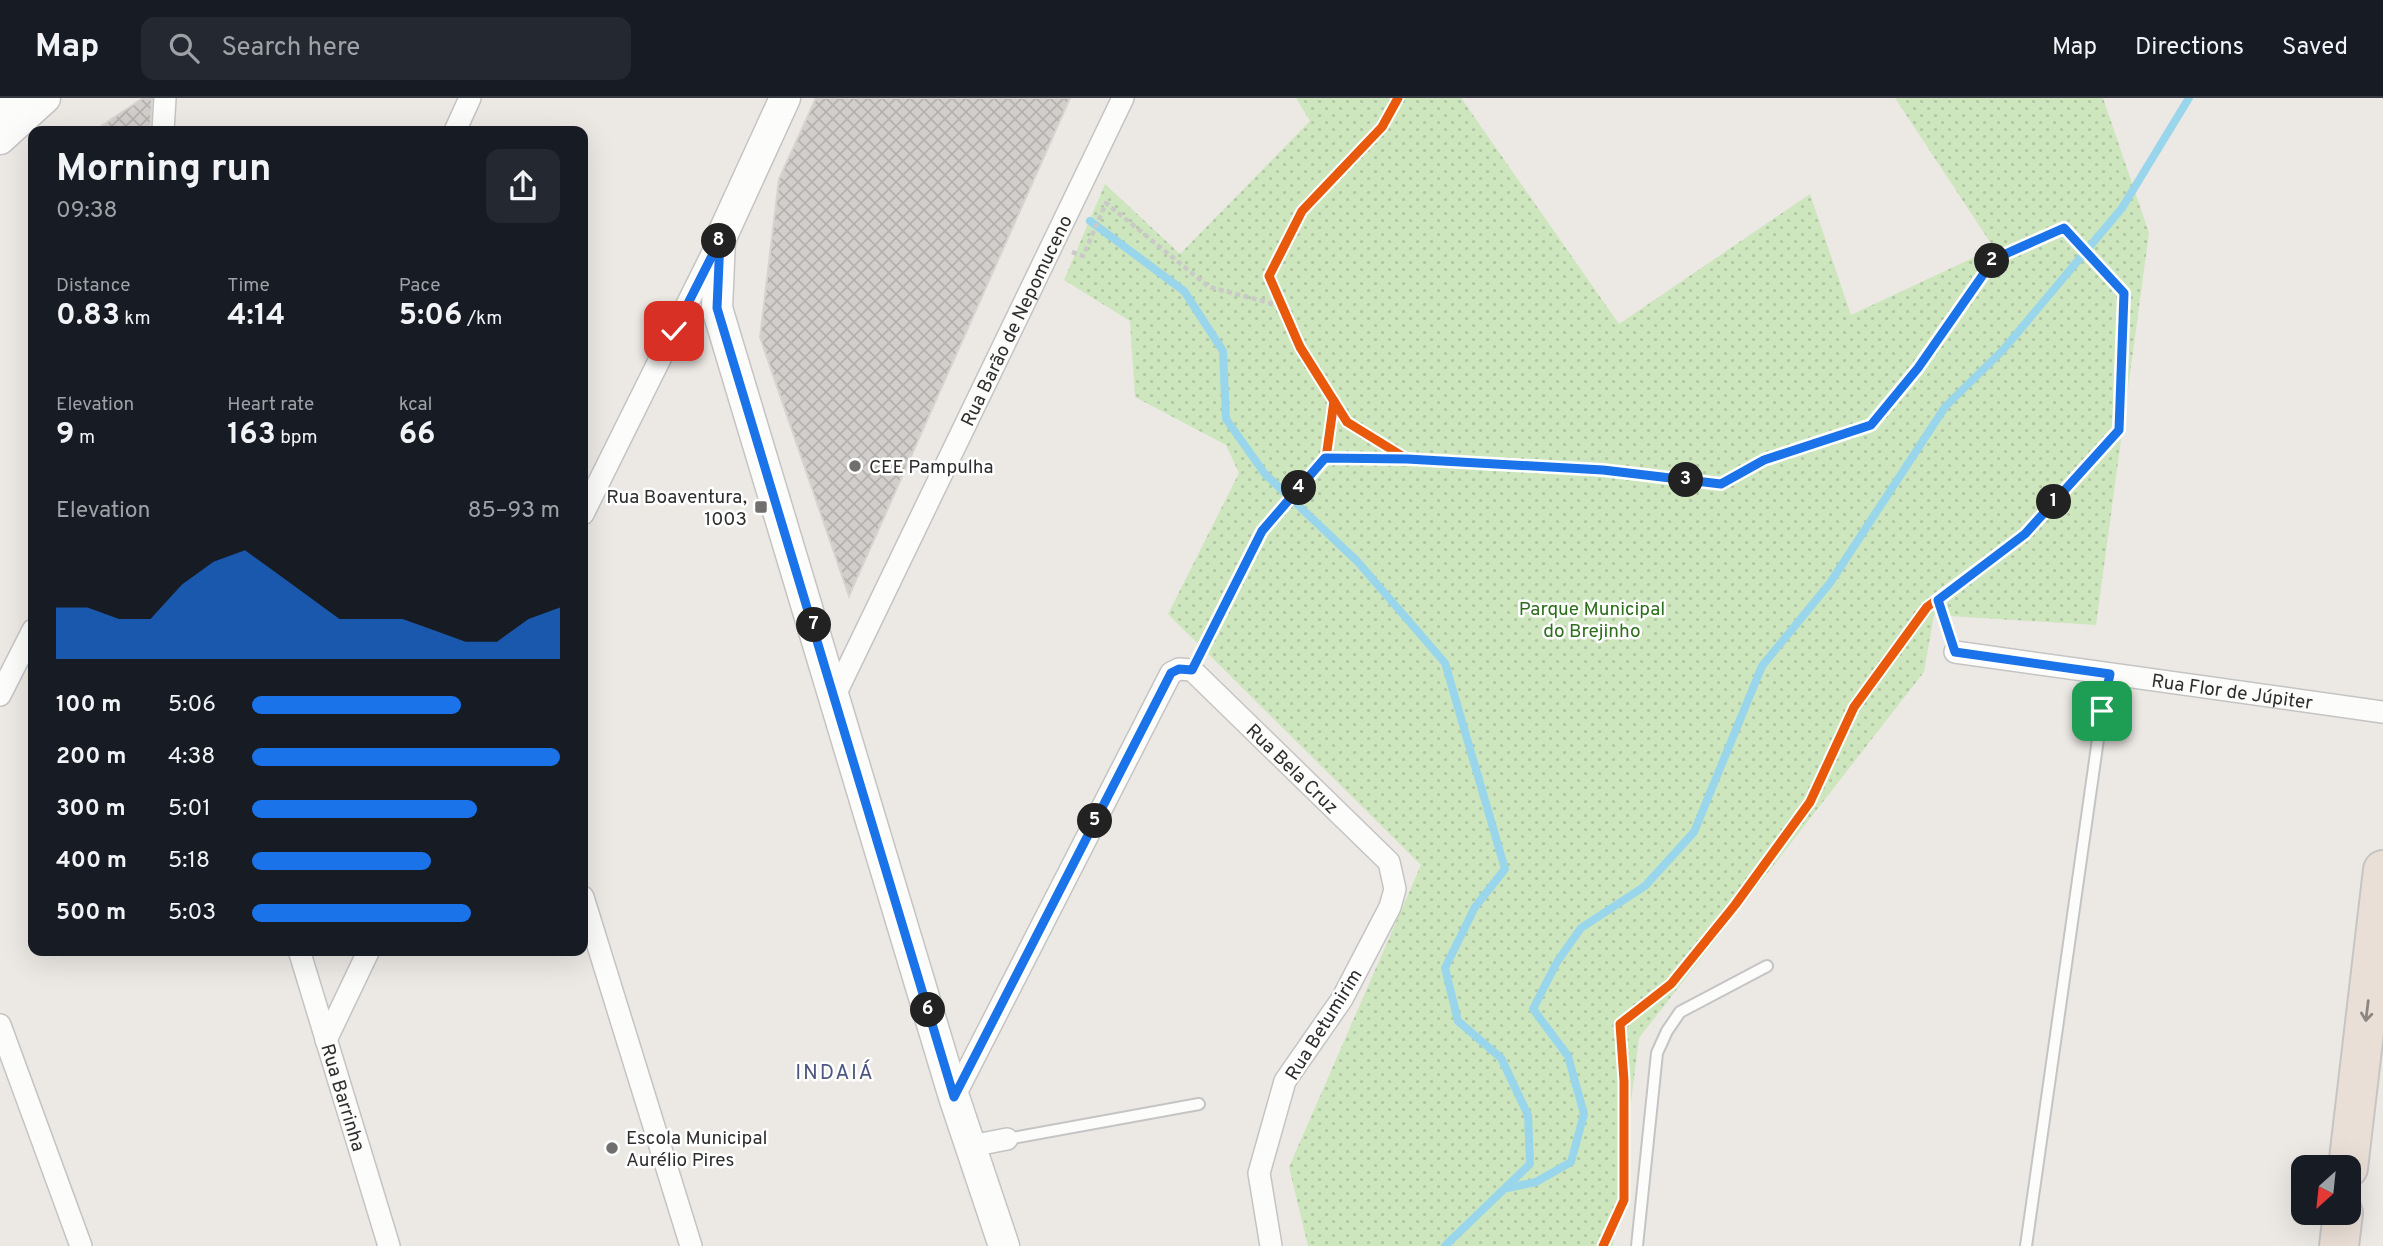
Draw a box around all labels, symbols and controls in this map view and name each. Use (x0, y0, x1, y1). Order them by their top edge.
search box (141, 17, 631, 80)
text: Map (35, 27, 99, 69)
icon: search (165, 29, 203, 67)
text: Search here (221, 32, 360, 65)
text: Map (2052, 33, 2097, 63)
text: Directions (2135, 33, 2244, 63)
text: Saved (2282, 33, 2348, 63)
text: Morning run (56, 146, 272, 195)
button: share (486, 149, 560, 223)
text: 09:38 (56, 197, 118, 226)
street label: Rua Barão de Nepomuceno (956, 212, 1079, 431)
pin: 8 (702, 223, 736, 258)
text: 8 (713, 228, 724, 252)
pin: 2 (1974, 244, 2010, 278)
text: 2 (1986, 248, 1997, 272)
text: Distance (56, 274, 131, 298)
text: Time (227, 274, 270, 298)
text: Pace (399, 274, 440, 298)
text: 0.83 (56, 298, 120, 335)
text: 4:14 (227, 298, 285, 335)
text: 5:06 (399, 298, 462, 335)
pin (644, 301, 704, 361)
text: km (120, 307, 151, 331)
text: /km (462, 307, 502, 331)
icon: check (655, 312, 693, 350)
text: Elevation (56, 393, 134, 417)
text: Heart rate (227, 393, 314, 417)
text: kcal (399, 393, 432, 417)
text: 9 (56, 417, 74, 454)
text: 163 (227, 417, 276, 454)
text: 66 (399, 417, 436, 454)
text: m (74, 426, 95, 450)
text: bpm (276, 426, 318, 450)
place label: CEE Pampulha (869, 456, 994, 480)
marker: CEE Pampulha (847, 458, 863, 474)
pin: 3 (1668, 462, 1704, 498)
text: 3 (1680, 467, 1691, 491)
pin: 4 (1282, 470, 1316, 506)
text: 4 (1292, 475, 1305, 499)
pin: 1 (2036, 484, 2072, 520)
place label: Rua Boaventura, 1003 (606, 486, 747, 532)
text: 1 (2050, 489, 2057, 513)
text: Elevation (56, 497, 151, 526)
text: 85–93 m (467, 497, 560, 526)
marker: Rua Boaventura, 1003 (753, 499, 769, 515)
park label: Parque Municipal do Brejinho (1519, 598, 1665, 644)
pin: 7 (796, 608, 832, 642)
text: 7 (808, 612, 819, 636)
street label: Rua Flor de Júpiter (2150, 670, 2315, 716)
pin (2072, 681, 2132, 741)
text: 100 m (56, 691, 121, 720)
text: 5:06 (168, 691, 216, 720)
icon: arrive (2083, 692, 2121, 730)
street label: Rua Bela Cruz (1240, 719, 1343, 820)
text: 200 m (56, 743, 126, 772)
text: 4:38 (168, 743, 215, 772)
text: 300 m (56, 795, 126, 824)
text: 5:01 (168, 795, 211, 824)
pin: 5 (1078, 804, 1112, 838)
text: 5 (1089, 808, 1100, 832)
text: 400 m (56, 847, 127, 876)
text: 5:18 (168, 847, 210, 876)
text: 500 m (56, 899, 126, 928)
text: 5:03 (168, 899, 216, 928)
street label: Rua Betumirim (1281, 965, 1369, 1085)
pin: 6 (911, 992, 946, 1028)
text: 6 (922, 997, 933, 1021)
one-way arrow (2360, 999, 2373, 1022)
street label: Rua Barrinha (314, 1041, 370, 1155)
district label: INDAIÁ (795, 1059, 875, 1087)
place label: Escola Municipal Aurélio Pires (626, 1127, 767, 1173)
marker: Escola Municipal Aurélio Pires (604, 1140, 620, 1156)
north arrow (2291, 1155, 2361, 1225)
map controls (2291, 1155, 2361, 1225)

